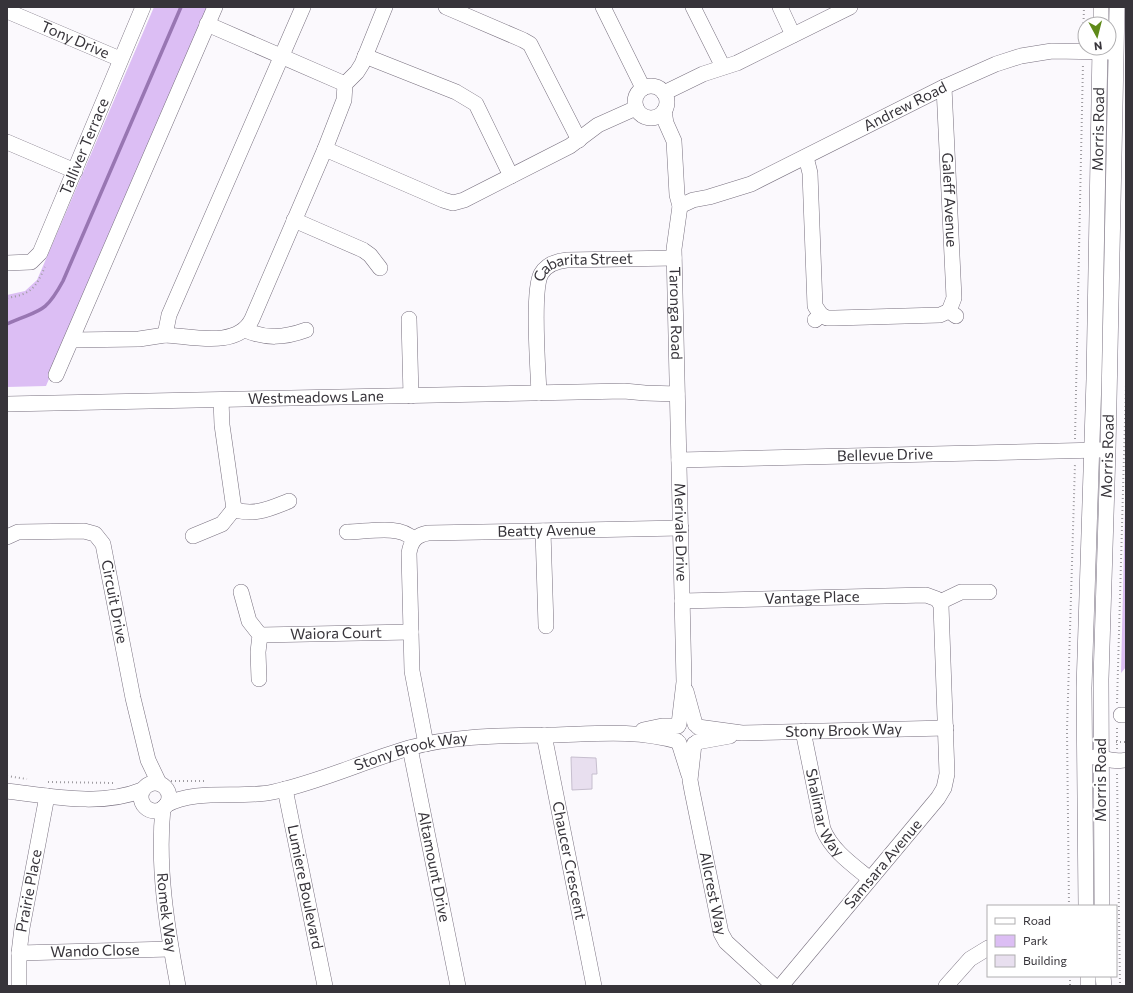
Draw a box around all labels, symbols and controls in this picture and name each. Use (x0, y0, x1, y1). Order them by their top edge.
street label: Tony Drive (38, 16, 113, 62)
north arrow (1077, 16, 1117, 56)
text: N (1093, 39, 1103, 53)
street label: Andrew Road (860, 77, 949, 134)
street label: Morris Road (1088, 87, 1107, 171)
street label: Talliver Terrace (55, 95, 112, 197)
street label: Galeff Avenue (939, 152, 962, 248)
street label: Cabarita Street (529, 249, 633, 284)
street label: Taronga Road (666, 266, 687, 360)
street label: Westmeadows Lane (248, 386, 384, 407)
street label: Morris Road (1097, 414, 1117, 498)
street label: Bellevue Drive (837, 444, 933, 464)
street label: Merivale Drive (671, 483, 692, 582)
street label: Beatty Avenue (497, 520, 596, 540)
street label: Circuit Drive (98, 558, 132, 645)
street label: Vantage Place (764, 587, 860, 607)
street label: Waiora Court (290, 623, 382, 642)
street label: Stony Brook Way (785, 719, 903, 740)
street label: Stony Brook Way (351, 728, 469, 774)
street label: Morris Road (1091, 738, 1109, 822)
street label: Shalimar Way (803, 767, 848, 860)
street label: Chaucer Crescent (549, 800, 591, 921)
street label: Altamount Drive (415, 809, 455, 923)
street label: Samsara Avenue (840, 815, 925, 912)
street label: Lumiere Boulevard (284, 823, 327, 951)
street label: Prairie Place (11, 848, 45, 934)
street label: Allcrest Way (697, 850, 731, 937)
street label: Romek Way (154, 872, 182, 954)
legend (987, 905, 1117, 977)
text: Road (1023, 913, 1051, 927)
text: Park (1023, 933, 1049, 947)
street label: Wando Close (50, 940, 140, 960)
text: Building (1023, 953, 1067, 967)

